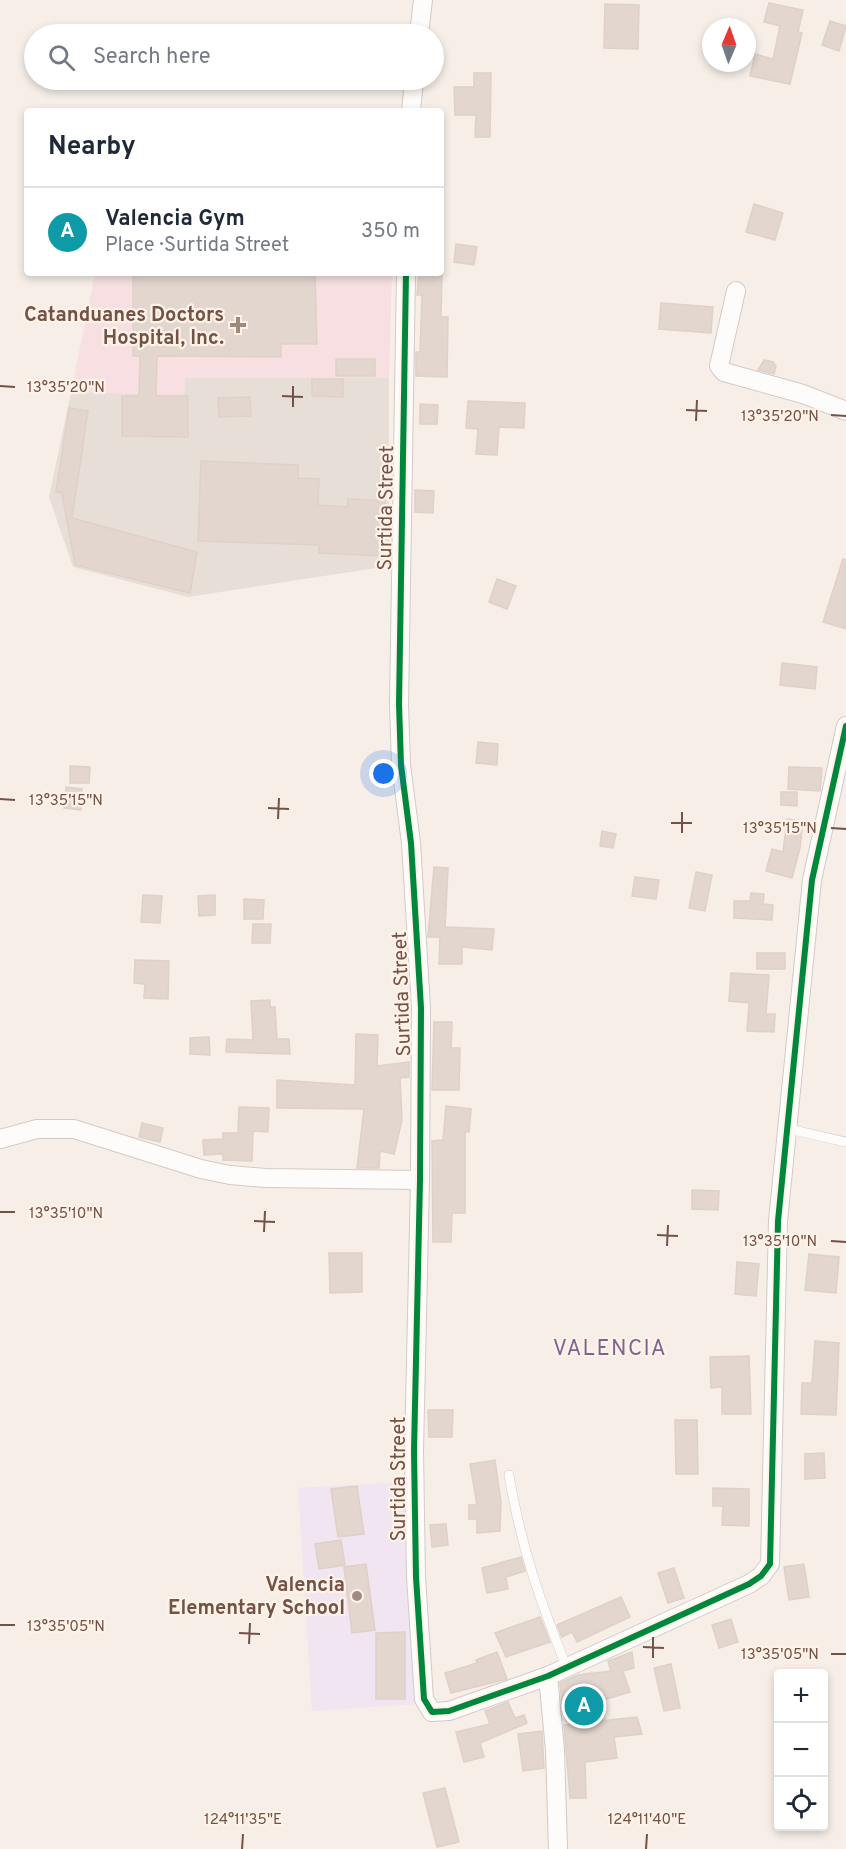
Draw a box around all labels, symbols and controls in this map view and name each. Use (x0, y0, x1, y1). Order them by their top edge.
north arrow (702, 18, 756, 72)
search box (24, 24, 444, 90)
icon: search (45, 41, 78, 74)
text: Search here (93, 44, 211, 71)
text: Nearby (48, 131, 136, 164)
text: Valencia Gym (105, 206, 245, 233)
text: A (60, 219, 75, 245)
text: 350 m (361, 219, 420, 245)
text: Place · Surtida Street (105, 233, 289, 259)
place label: Catanduanes Doctors Hospital, Inc. (24, 303, 224, 352)
marker: Catanduanes Doctors Hospital, Inc. (229, 316, 247, 334)
text: 13°35'20"N (27, 379, 105, 398)
text: 13°35'20"N (741, 408, 819, 427)
street label: Surtida Street (373, 445, 401, 571)
your location (369, 759, 398, 788)
text: 13°35'15"N (29, 792, 103, 811)
text: 13°35'15"N (743, 820, 817, 839)
street label: Surtida Street (388, 931, 418, 1057)
text: 13°35'10"N (29, 1205, 103, 1224)
text: 13°35'10"N (743, 1233, 817, 1252)
district label: VALENCIA (553, 1336, 667, 1363)
street label: Surtida Street (387, 1416, 413, 1542)
place label: Valencia Elementary School (168, 1573, 345, 1622)
marker: Valencia Elementary School (350, 1589, 364, 1603)
text: 13°35'05"N (27, 1618, 105, 1637)
text: 13°35'05"N (741, 1646, 819, 1665)
map controls (774, 1669, 828, 1831)
button: + (774, 1669, 828, 1723)
pin: A (564, 1684, 604, 1728)
button: − (774, 1723, 828, 1777)
button: locate (774, 1777, 828, 1831)
text: 124°11'35"E (204, 1811, 282, 1830)
text: 124°11'40"E (608, 1811, 686, 1830)

